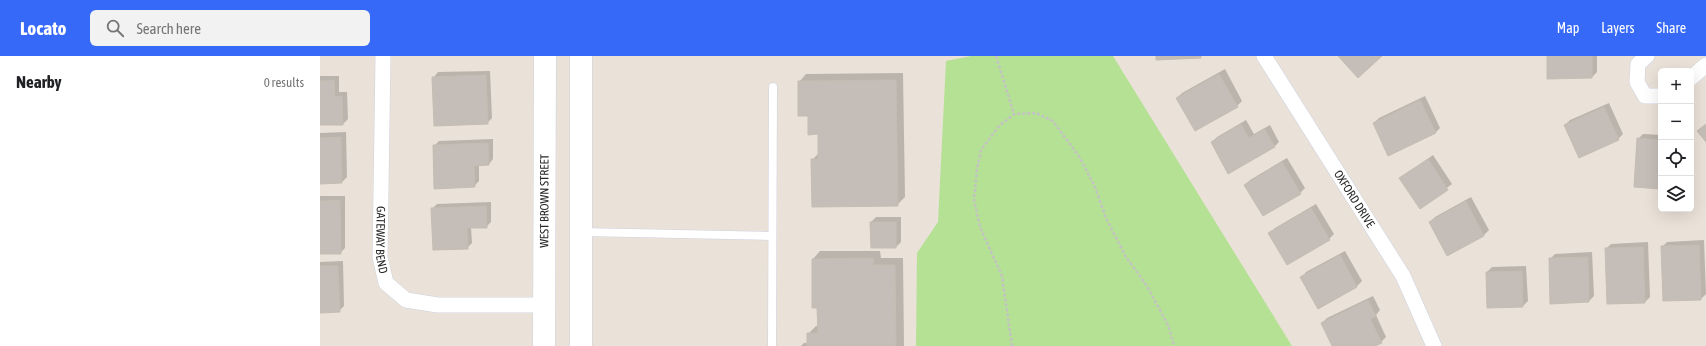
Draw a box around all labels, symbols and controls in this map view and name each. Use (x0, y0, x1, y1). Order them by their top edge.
search box (90, 10, 370, 46)
text: Locato (20, 17, 66, 39)
icon: search (104, 17, 126, 39)
text: Search here (136, 20, 201, 37)
text: Map (1557, 20, 1579, 36)
text: Layers (1601, 20, 1634, 36)
text: Share (1656, 20, 1686, 36)
map controls (1658, 68, 1694, 212)
button: + (1658, 68, 1694, 104)
text: Nearby (16, 72, 62, 92)
text: 0 results (264, 75, 304, 90)
button: − (1658, 104, 1694, 140)
button: locate (1658, 140, 1694, 176)
street label: WEST BROWN STREET (537, 153, 552, 248)
street label: OXFORD DRIVE (1331, 168, 1378, 230)
button: layers (1658, 176, 1694, 212)
street label: GATEWAY BEND (373, 206, 391, 275)

